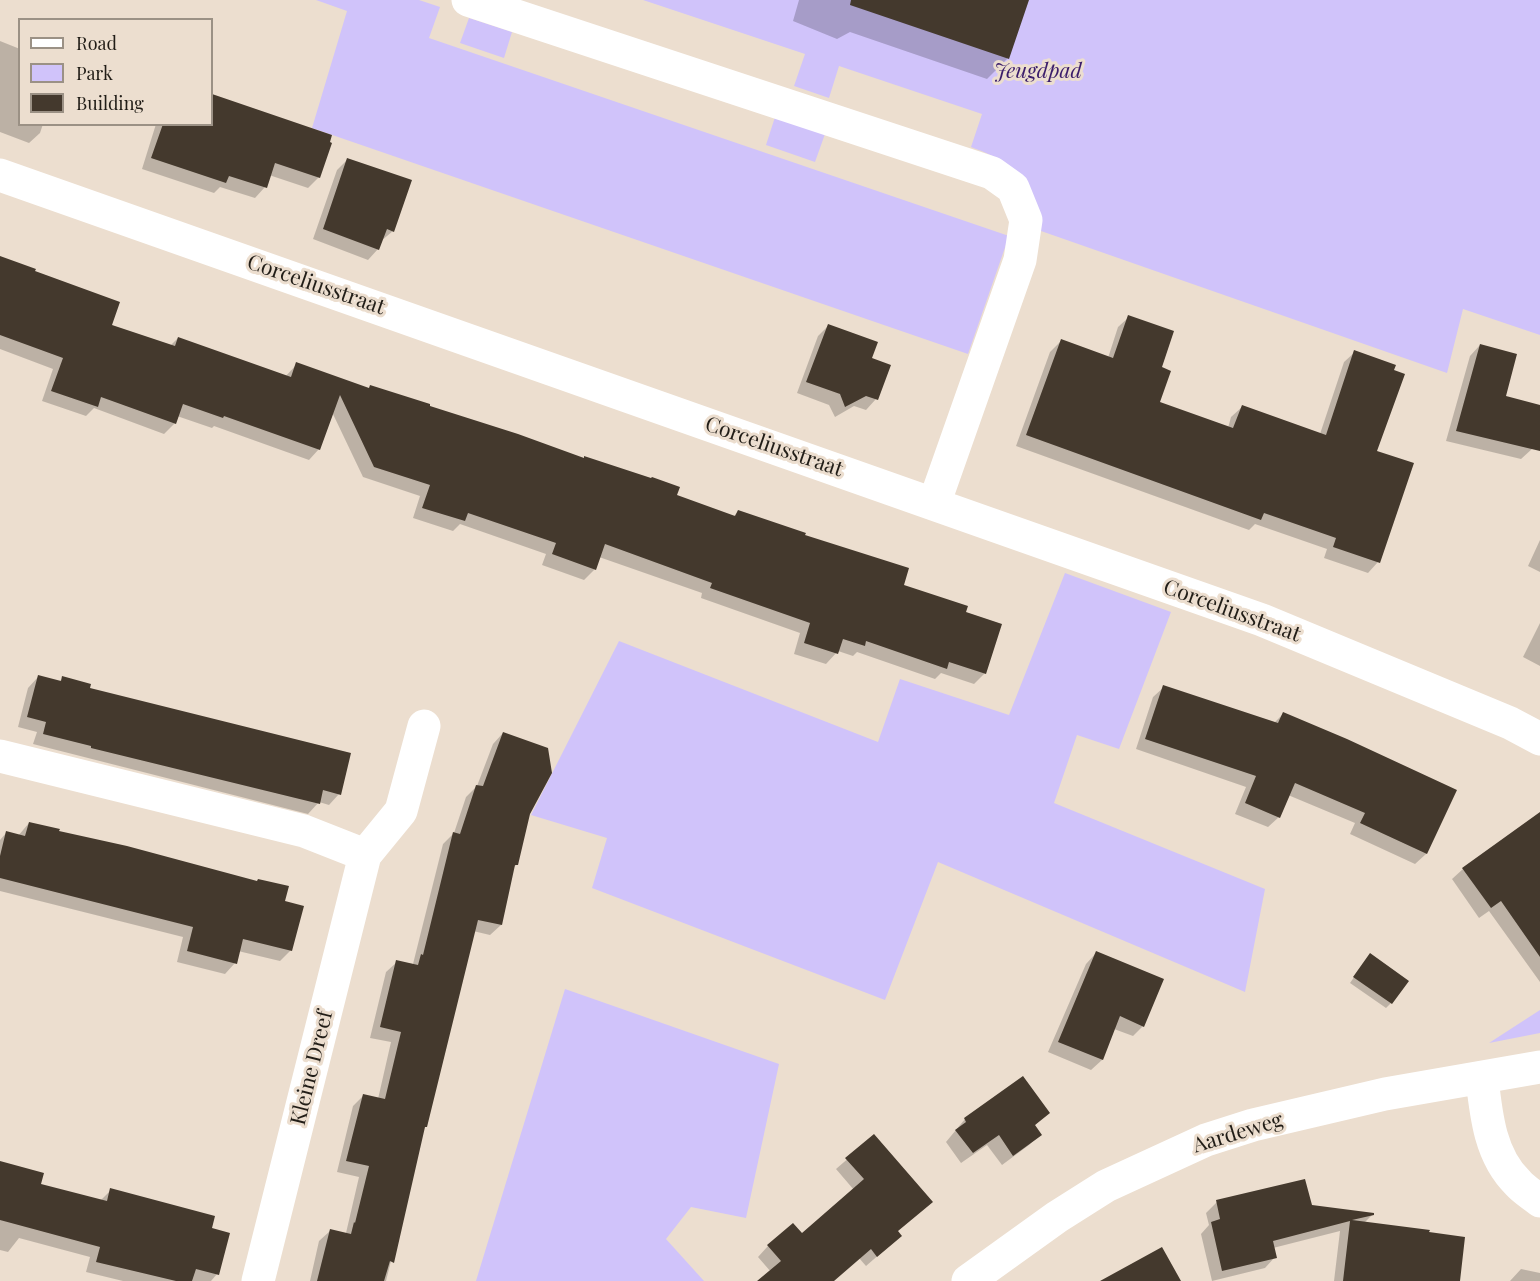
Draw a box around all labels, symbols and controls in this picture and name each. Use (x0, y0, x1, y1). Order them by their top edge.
legend (18, 18, 213, 126)
text: Road (76, 31, 117, 55)
park label: Jeugdpad (994, 58, 1082, 84)
text: Park (76, 61, 113, 85)
text: Building (76, 91, 144, 115)
street label: Corceliusstraat (244, 250, 388, 320)
street label: Corceliusstraat (702, 412, 846, 482)
street label: Corceliusstraat (1160, 575, 1304, 647)
street label: Kleine Dreef (286, 1008, 338, 1128)
street label: Aardeweg (1190, 1107, 1286, 1159)

